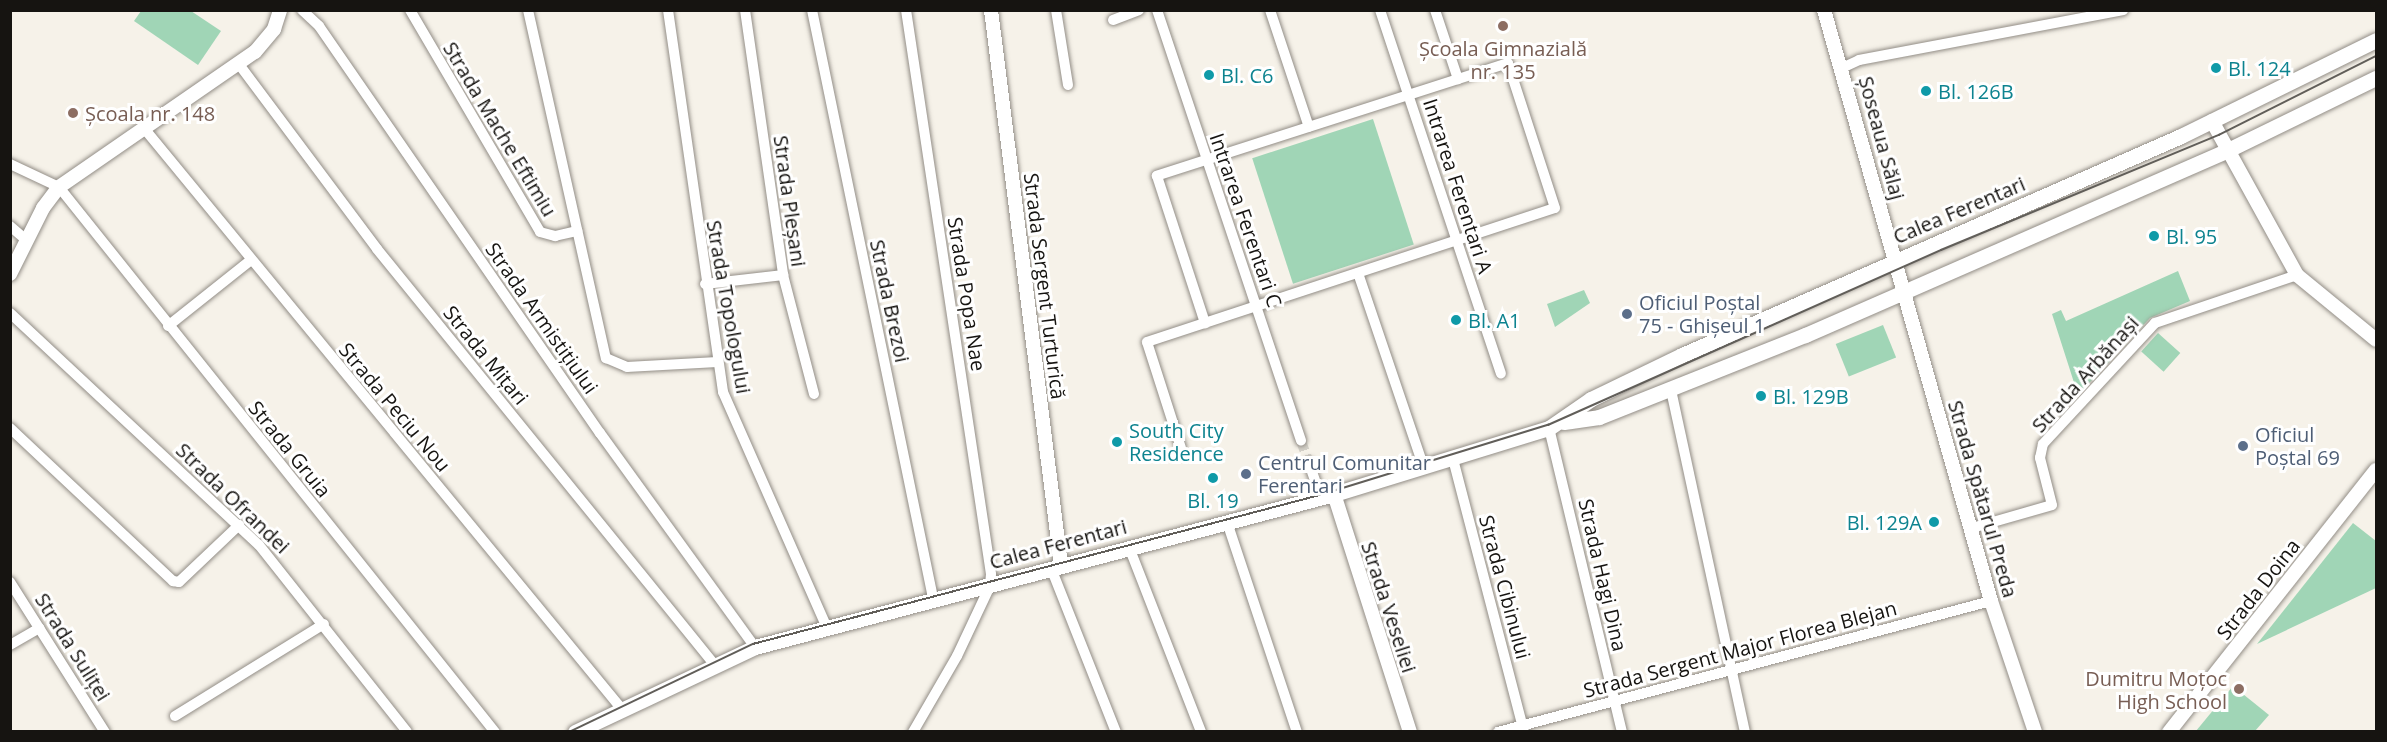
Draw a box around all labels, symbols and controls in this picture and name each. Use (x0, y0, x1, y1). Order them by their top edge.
marker: Școala Gimnazială nr. 135 (1496, 19, 1510, 33)
place label: Școala Gimnazială nr. 135 (1419, 36, 1587, 83)
street label: Strada Mache Eftimiu (438, 37, 562, 221)
place label: Bl. 124 (2228, 56, 2291, 80)
marker: Bl. 124 (2209, 61, 2223, 75)
place label: Bl. C6 (1221, 63, 1273, 87)
marker: Bl. C6 (1202, 68, 1216, 82)
street label: Șoseaua Sălaj (1854, 74, 1910, 202)
place label: Bl. 126B (1938, 79, 2014, 103)
marker: Bl. 126B (1919, 84, 1933, 98)
street label: Intrarea Ferentari A (1418, 96, 1498, 276)
place label: Școala nr. 148 (85, 101, 215, 125)
marker: Școala nr. 148 (66, 106, 80, 120)
street label: Intrarea Ferentari C (1205, 130, 1287, 310)
street label: Strada Pleșani (769, 134, 811, 268)
street label: Calea Ferentari (1889, 171, 2029, 249)
street label: Strada Sergent Turturică (1019, 172, 1071, 400)
street label: Strada Popa Nae (943, 215, 991, 373)
street label: Strada Topologului (702, 218, 756, 396)
place label: Bl. 95 (2166, 224, 2217, 248)
marker: Bl. 95 (2147, 229, 2161, 243)
street label: Strada Armistițiului (481, 238, 603, 398)
street label: Strada Brezoi (865, 238, 915, 364)
place label: Oficiul Poștal 75 - Ghișeul 1 (1639, 290, 1765, 337)
street label: Strada Mițari (439, 301, 533, 409)
marker: Oficiul Poștal 75 - Ghișeul 1 (1620, 307, 1634, 321)
place label: Bl. A1 (1468, 308, 1520, 332)
street label: Strada Arbănași (2027, 311, 2143, 437)
marker: Bl. A1 (1449, 313, 1463, 327)
street label: Strada Peciu Nou (334, 338, 456, 476)
place label: Bl. 129B (1773, 384, 1849, 408)
marker: Bl. 129B (1754, 389, 1768, 403)
street label: Strada Gruia (244, 396, 336, 502)
street label: Strada Spătarul Preda (1943, 398, 2023, 600)
place label: South City Residence (1129, 418, 1224, 465)
place label: Oficiul Poștal 69 (2255, 422, 2340, 469)
marker: South City Residence (1110, 435, 1124, 449)
street label: Strada Ofrandei (171, 438, 295, 558)
marker: Oficiul Poștal 69 (2236, 439, 2250, 453)
place label: Centrul Comunitar Ferentari (1258, 450, 1431, 497)
marker: Centrul Comunitar Ferentari (1239, 467, 1253, 481)
marker: Bl. 19 (1206, 471, 1220, 485)
place label: Bl. 19 (1187, 488, 1239, 512)
street label: Strada Hagi Dina (1574, 496, 1632, 654)
place label: Bl. 129A (1847, 510, 1922, 534)
street label: Strada Cibinului (1474, 513, 1536, 661)
street label: Calea Ferentari (987, 514, 1129, 574)
marker: Bl. 129A (1927, 515, 1941, 529)
street label: Strada Doina (2211, 534, 2305, 644)
street label: Strada Veseliei (1357, 539, 1421, 675)
street label: Strada Suliței (30, 589, 116, 705)
street label: Strada Sergent Major Florea Blejan (1581, 596, 1899, 702)
place label: Dumitru Moțoc High School (2085, 666, 2227, 713)
marker: Dumitru Moțoc High School (2232, 682, 2246, 696)

